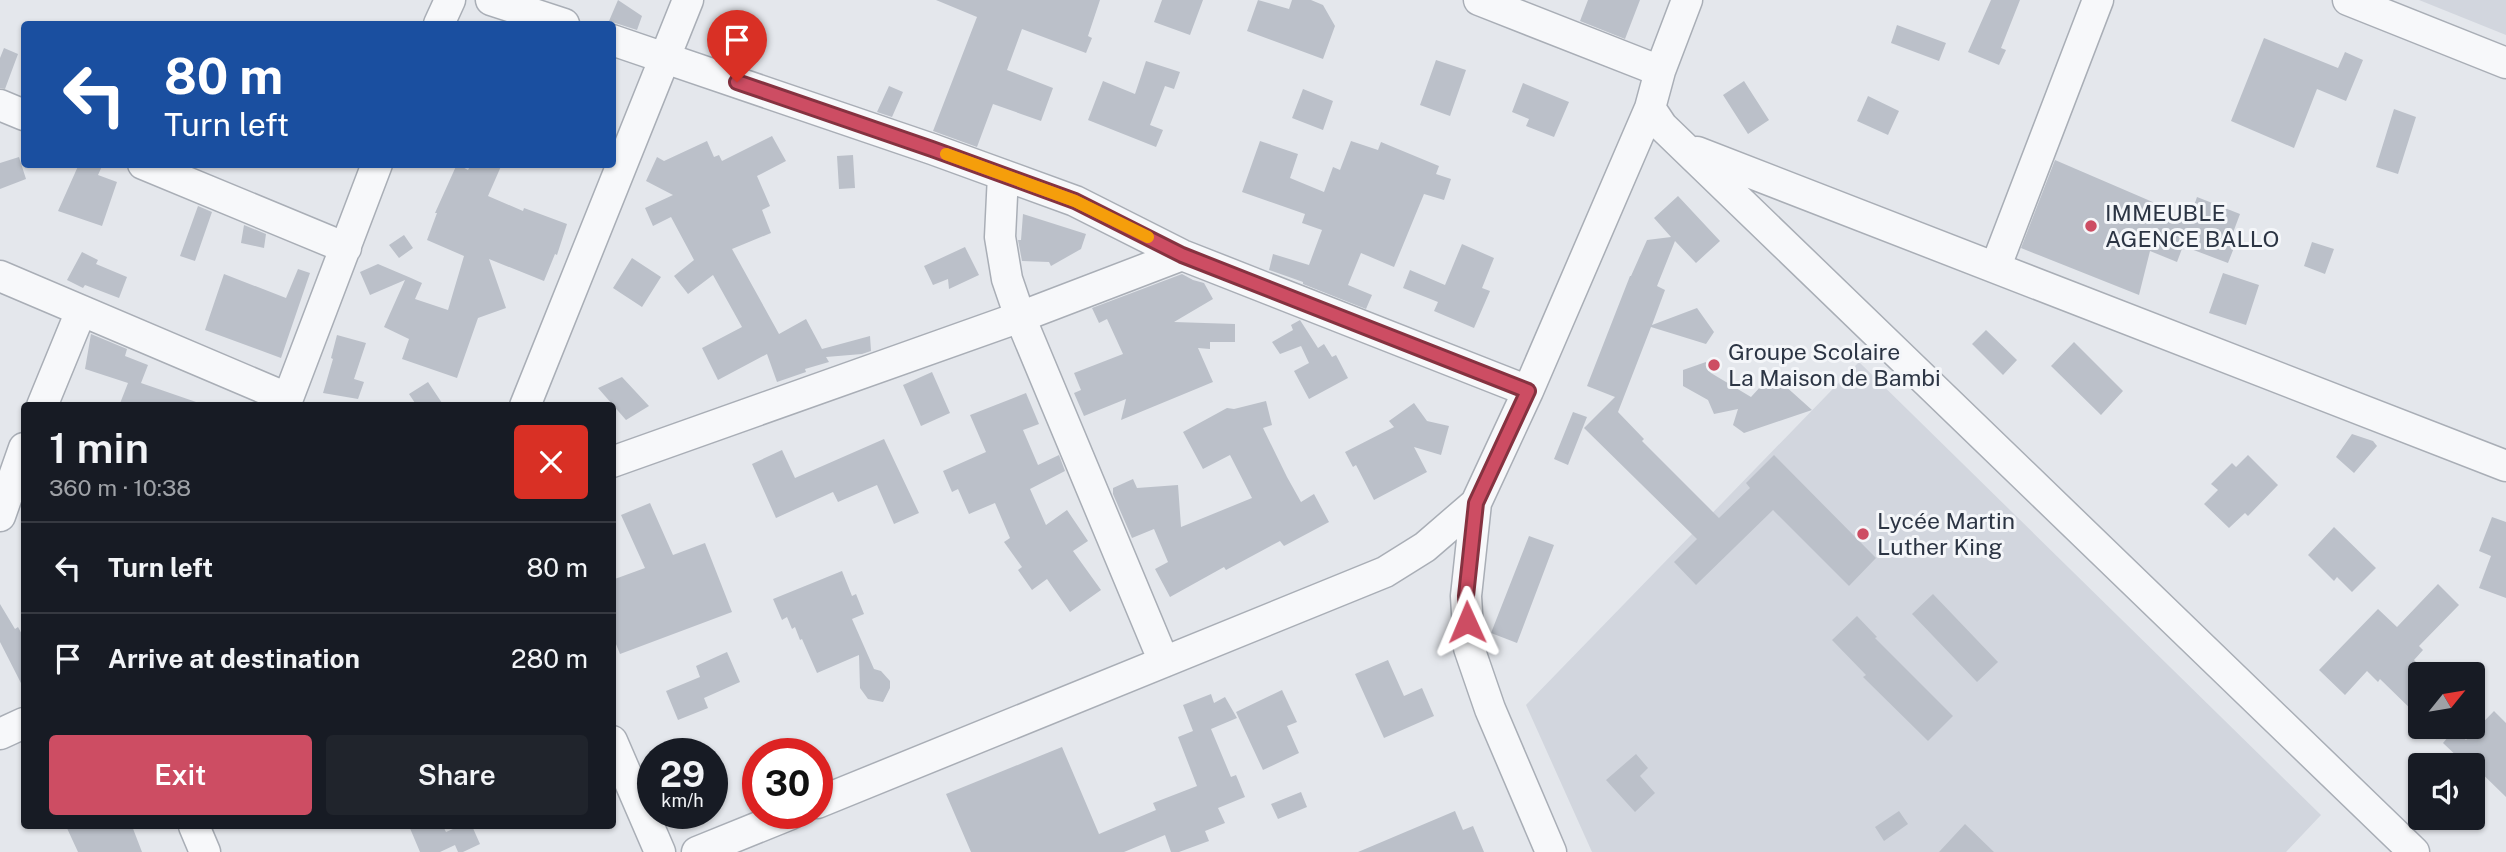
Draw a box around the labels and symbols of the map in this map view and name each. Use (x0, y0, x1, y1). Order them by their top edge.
pin (707, 10, 767, 82)
place label: IMMEUBLE AGENCE BALLO (2105, 199, 2279, 252)
marker: IMMEUBLE AGENCE BALLO (2083, 218, 2099, 234)
place label: Groupe Scolaire La Maison de Bambi (1728, 338, 1941, 391)
marker: Groupe Scolaire La Maison de Bambi (1706, 357, 1722, 373)
place label: Lycée Martin Luther King (1877, 507, 2015, 560)
marker: Lycée Martin Luther King (1855, 526, 1871, 542)
position arrow (1430, 585, 1504, 659)
north arrow (2408, 662, 2485, 738)
speed limit sign: 30 (742, 738, 833, 829)

